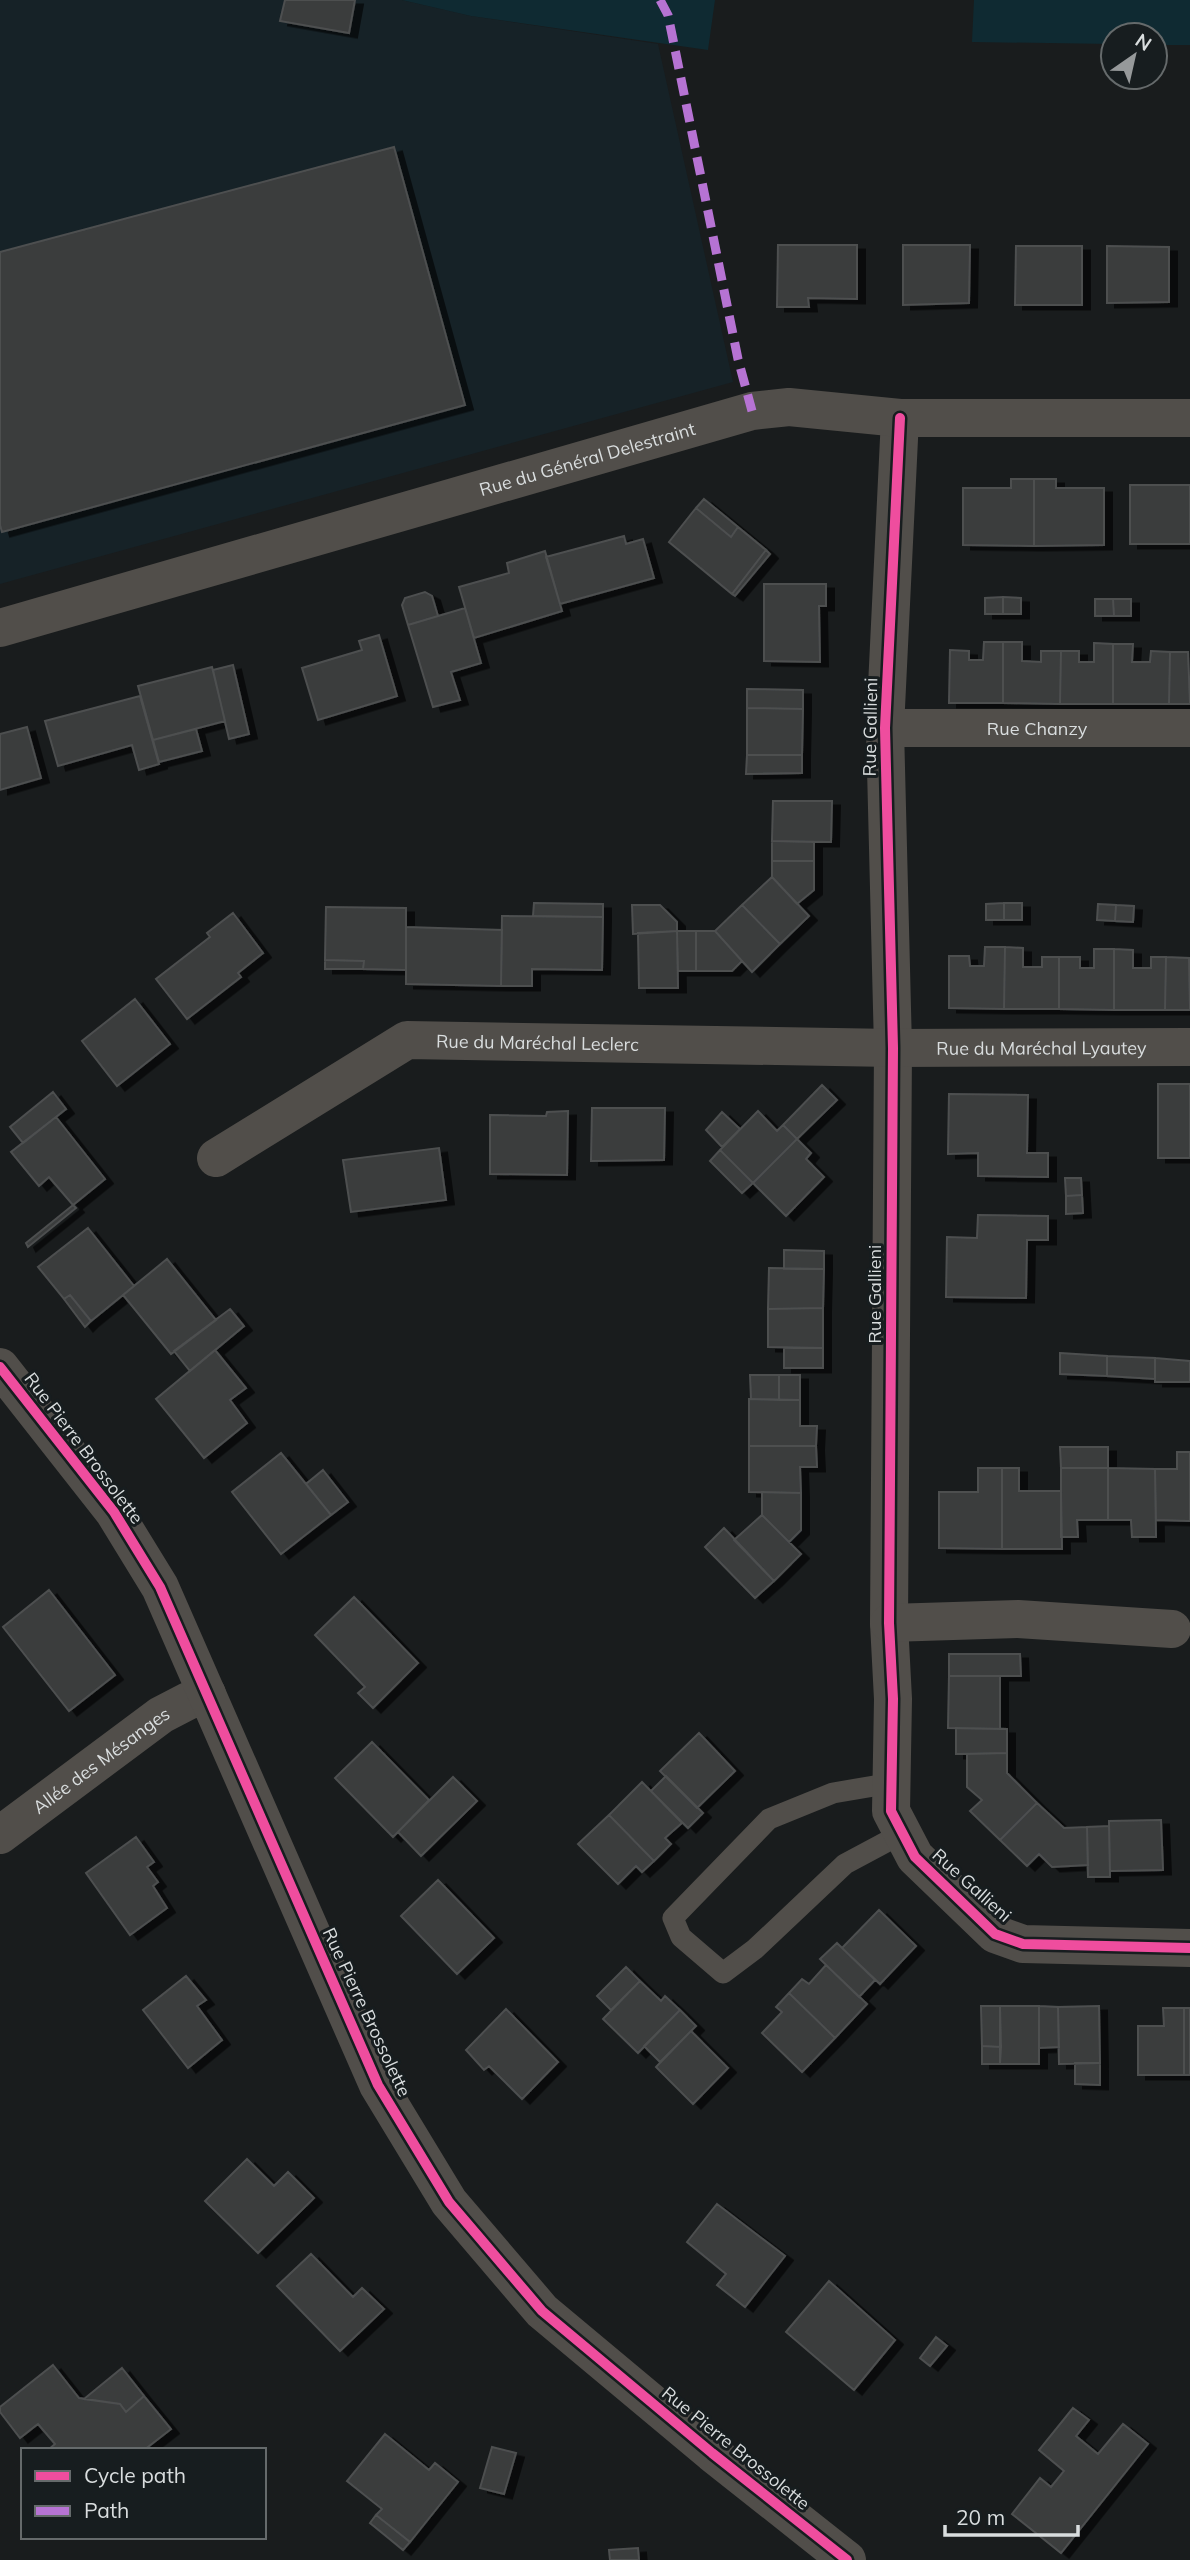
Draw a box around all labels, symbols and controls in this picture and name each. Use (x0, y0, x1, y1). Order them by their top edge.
north arrow (1099, 21, 1169, 91)
text: N (1131, 28, 1156, 56)
street label: Rue du Général Delestraint (476, 417, 698, 501)
street label: Rue Gallieni (858, 677, 882, 777)
street label: Rue Chanzy (987, 717, 1088, 740)
street label: Rue du Maréchal Leclerc (436, 1029, 639, 1055)
street label: Rue du Maréchal Lyautey (936, 1036, 1147, 1059)
street label: Rue Gallieni (863, 1245, 886, 1343)
street label: Rue Pierre Brossolette (20, 1368, 148, 1528)
street label: Allée des Mésanges (28, 1701, 173, 1818)
street label: Rue Gallieni (928, 1843, 1016, 1927)
street label: Rue Pierre Brossolette (318, 1924, 416, 2100)
street label: Rue Pierre Brossolette (657, 2381, 815, 2515)
legend (21, 2448, 266, 2539)
text: Cycle path (84, 2462, 186, 2488)
scale bar (945, 2494, 1078, 2538)
text: Path (84, 2497, 129, 2523)
text: 20 m (956, 2504, 1005, 2530)

